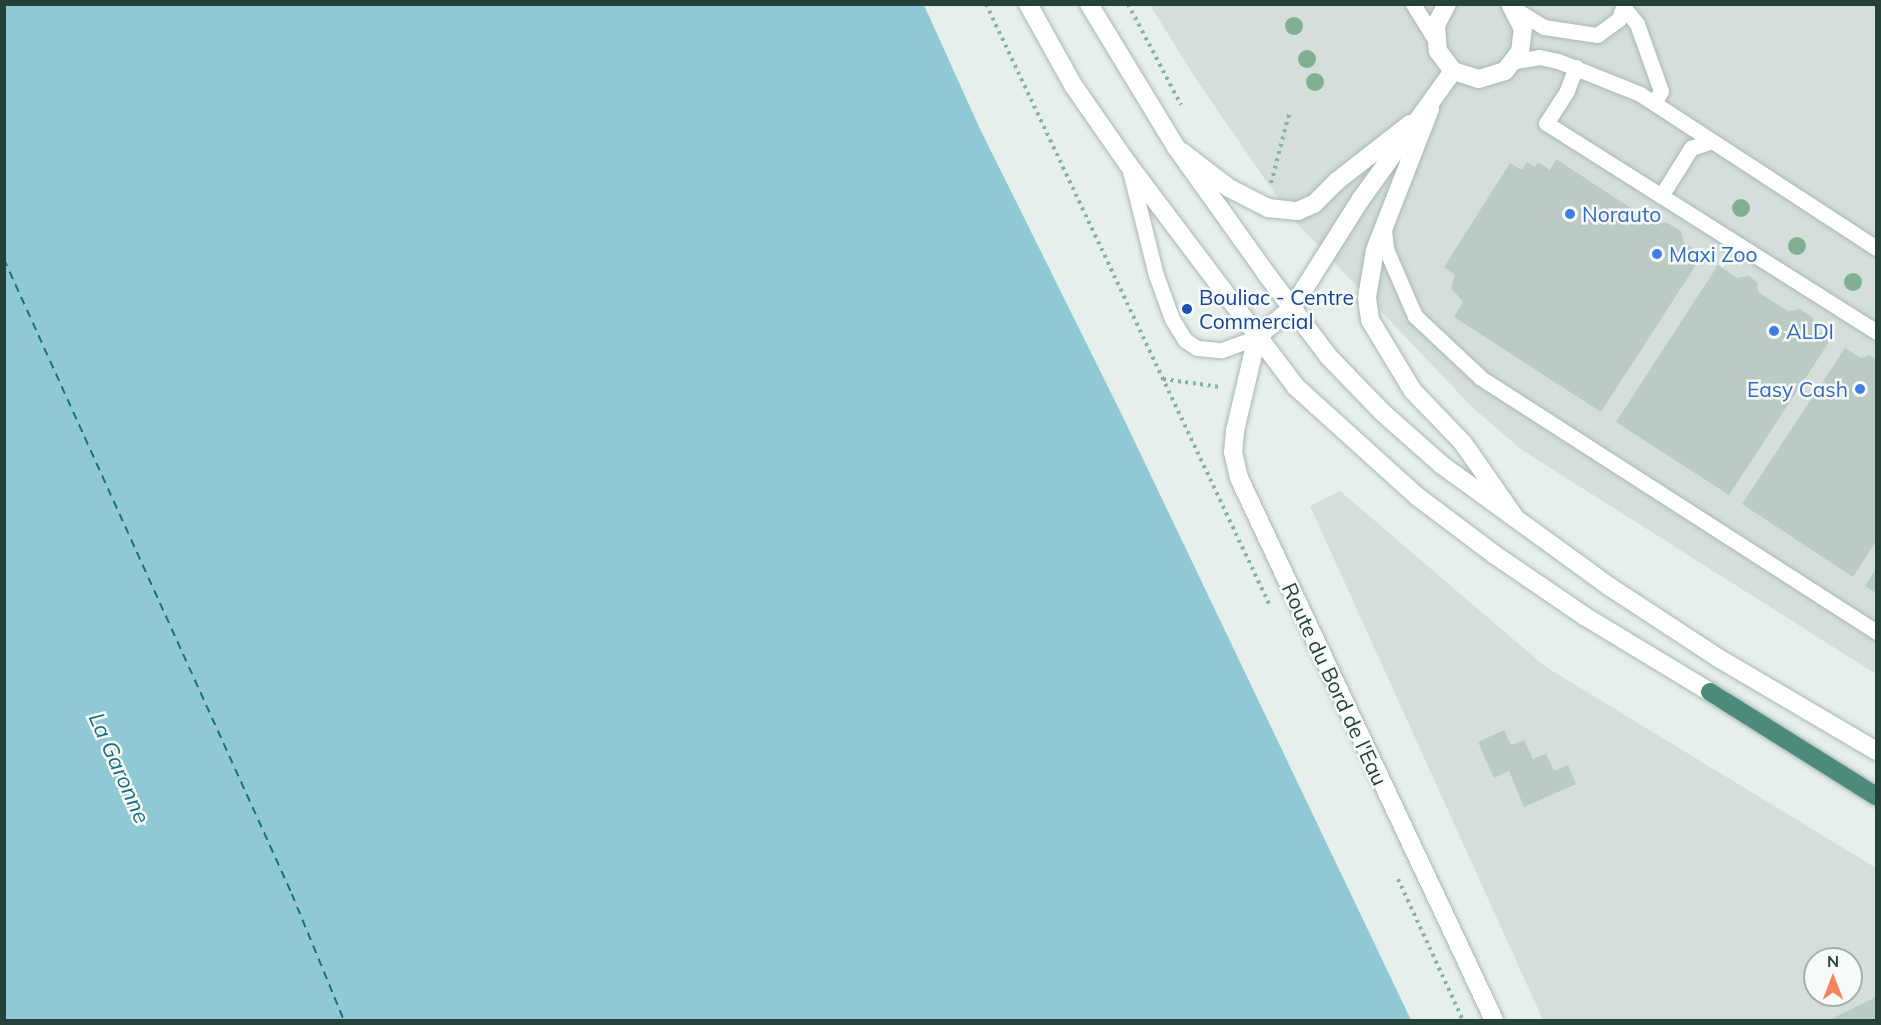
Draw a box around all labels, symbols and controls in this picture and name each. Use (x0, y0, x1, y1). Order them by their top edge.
place label: Norauto (1582, 201, 1661, 227)
marker: Norauto (1563, 207, 1577, 221)
place label: Maxi Zoo (1669, 241, 1758, 267)
marker: Maxi Zoo (1650, 247, 1664, 261)
place label: Bouliac - Centre Commercial (1199, 284, 1354, 334)
marker: Bouliac - Centre Commercial (1180, 302, 1194, 316)
place label: ALDI (1786, 318, 1834, 344)
marker: ALDI (1767, 324, 1781, 338)
place label: Easy Cash (1747, 376, 1848, 402)
marker: Easy Cash (1853, 382, 1867, 396)
street label: Route du Bord de l'Eau (1277, 579, 1393, 789)
water label: La Garonne (83, 709, 155, 827)
north arrow (1803, 947, 1863, 1007)
text: N (1827, 951, 1839, 971)

